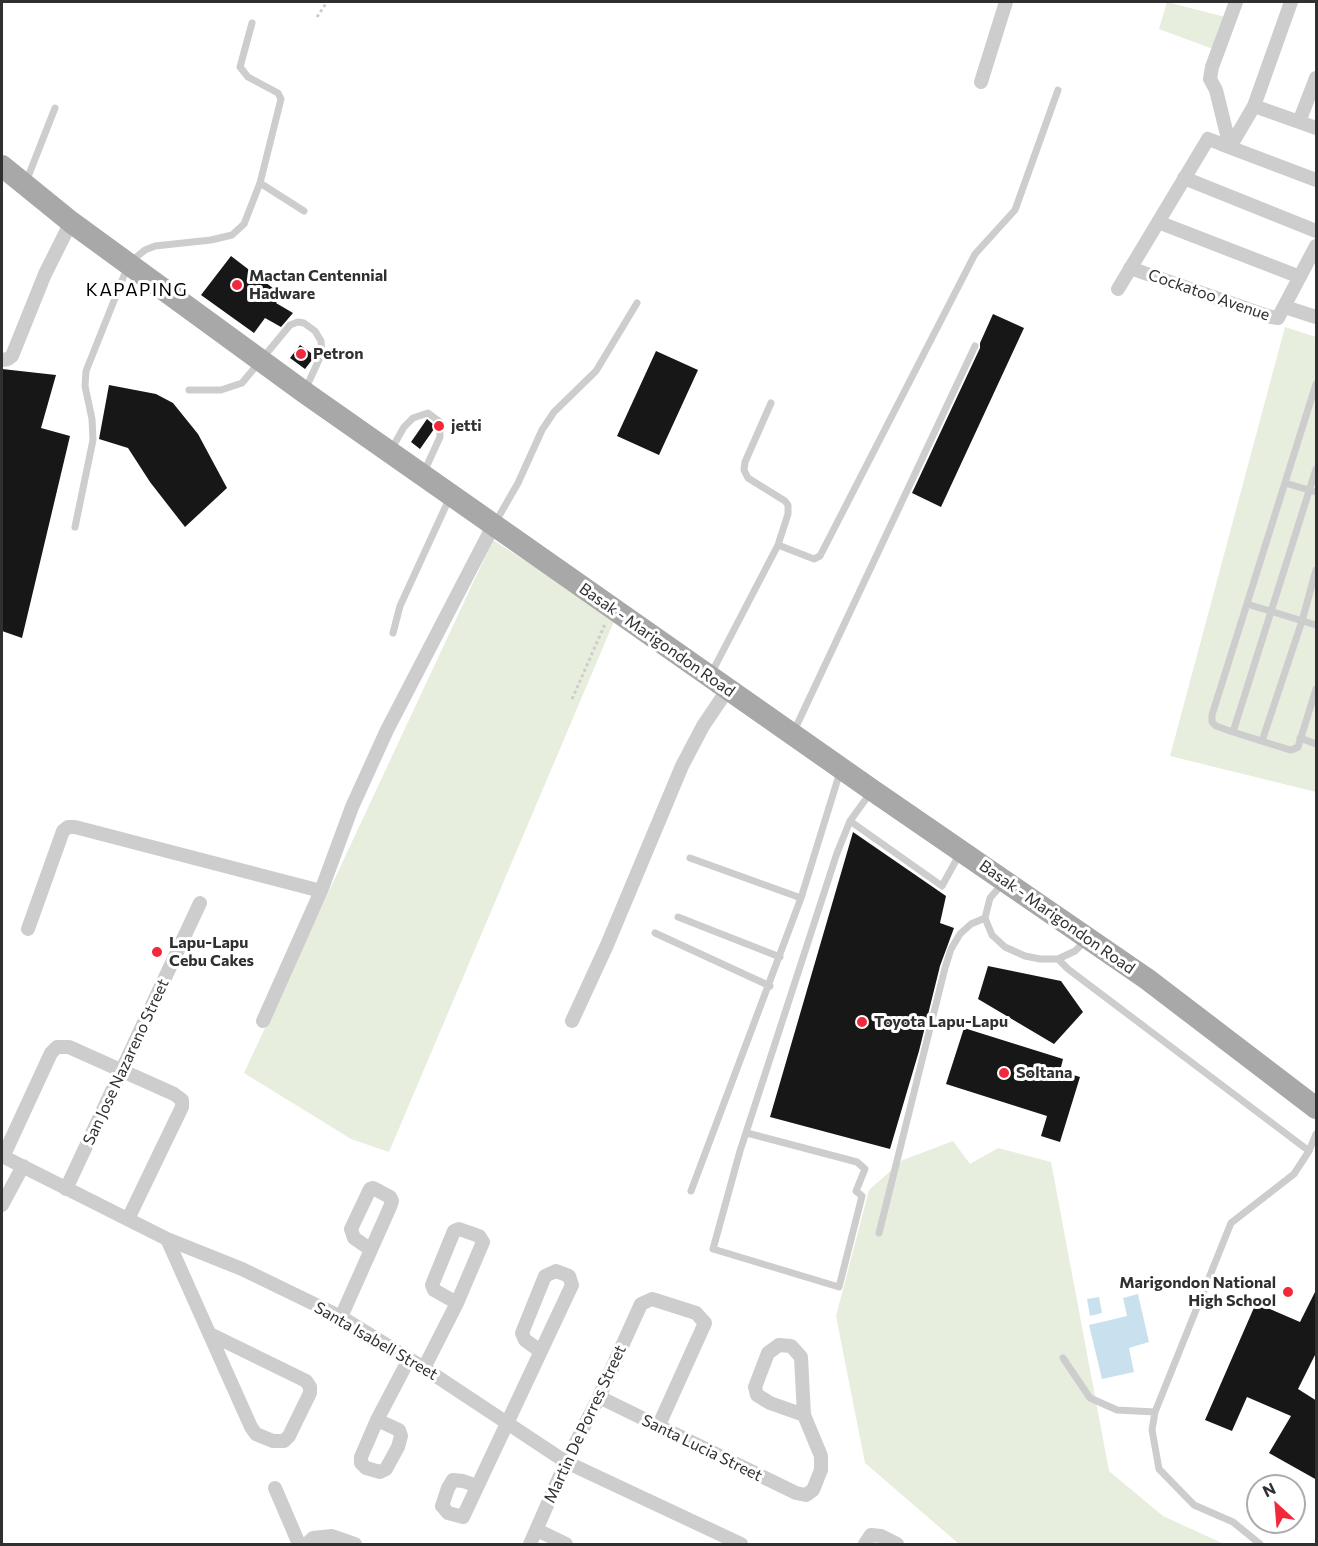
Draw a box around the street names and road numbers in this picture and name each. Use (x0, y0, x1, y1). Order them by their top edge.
street label: Cockatoo Avenue (1146, 265, 1272, 325)
street label: Basak - Marigondon Road (575, 579, 739, 701)
street label: Basak - Marigondon Road (975, 856, 1139, 978)
street label: San Jose Nazareno Street (79, 976, 173, 1148)
street label: Santa Isabell Street (311, 1298, 441, 1384)
street label: Martin De Porres Street (540, 1342, 630, 1506)
street label: Santa Lucia Street (639, 1411, 765, 1485)

